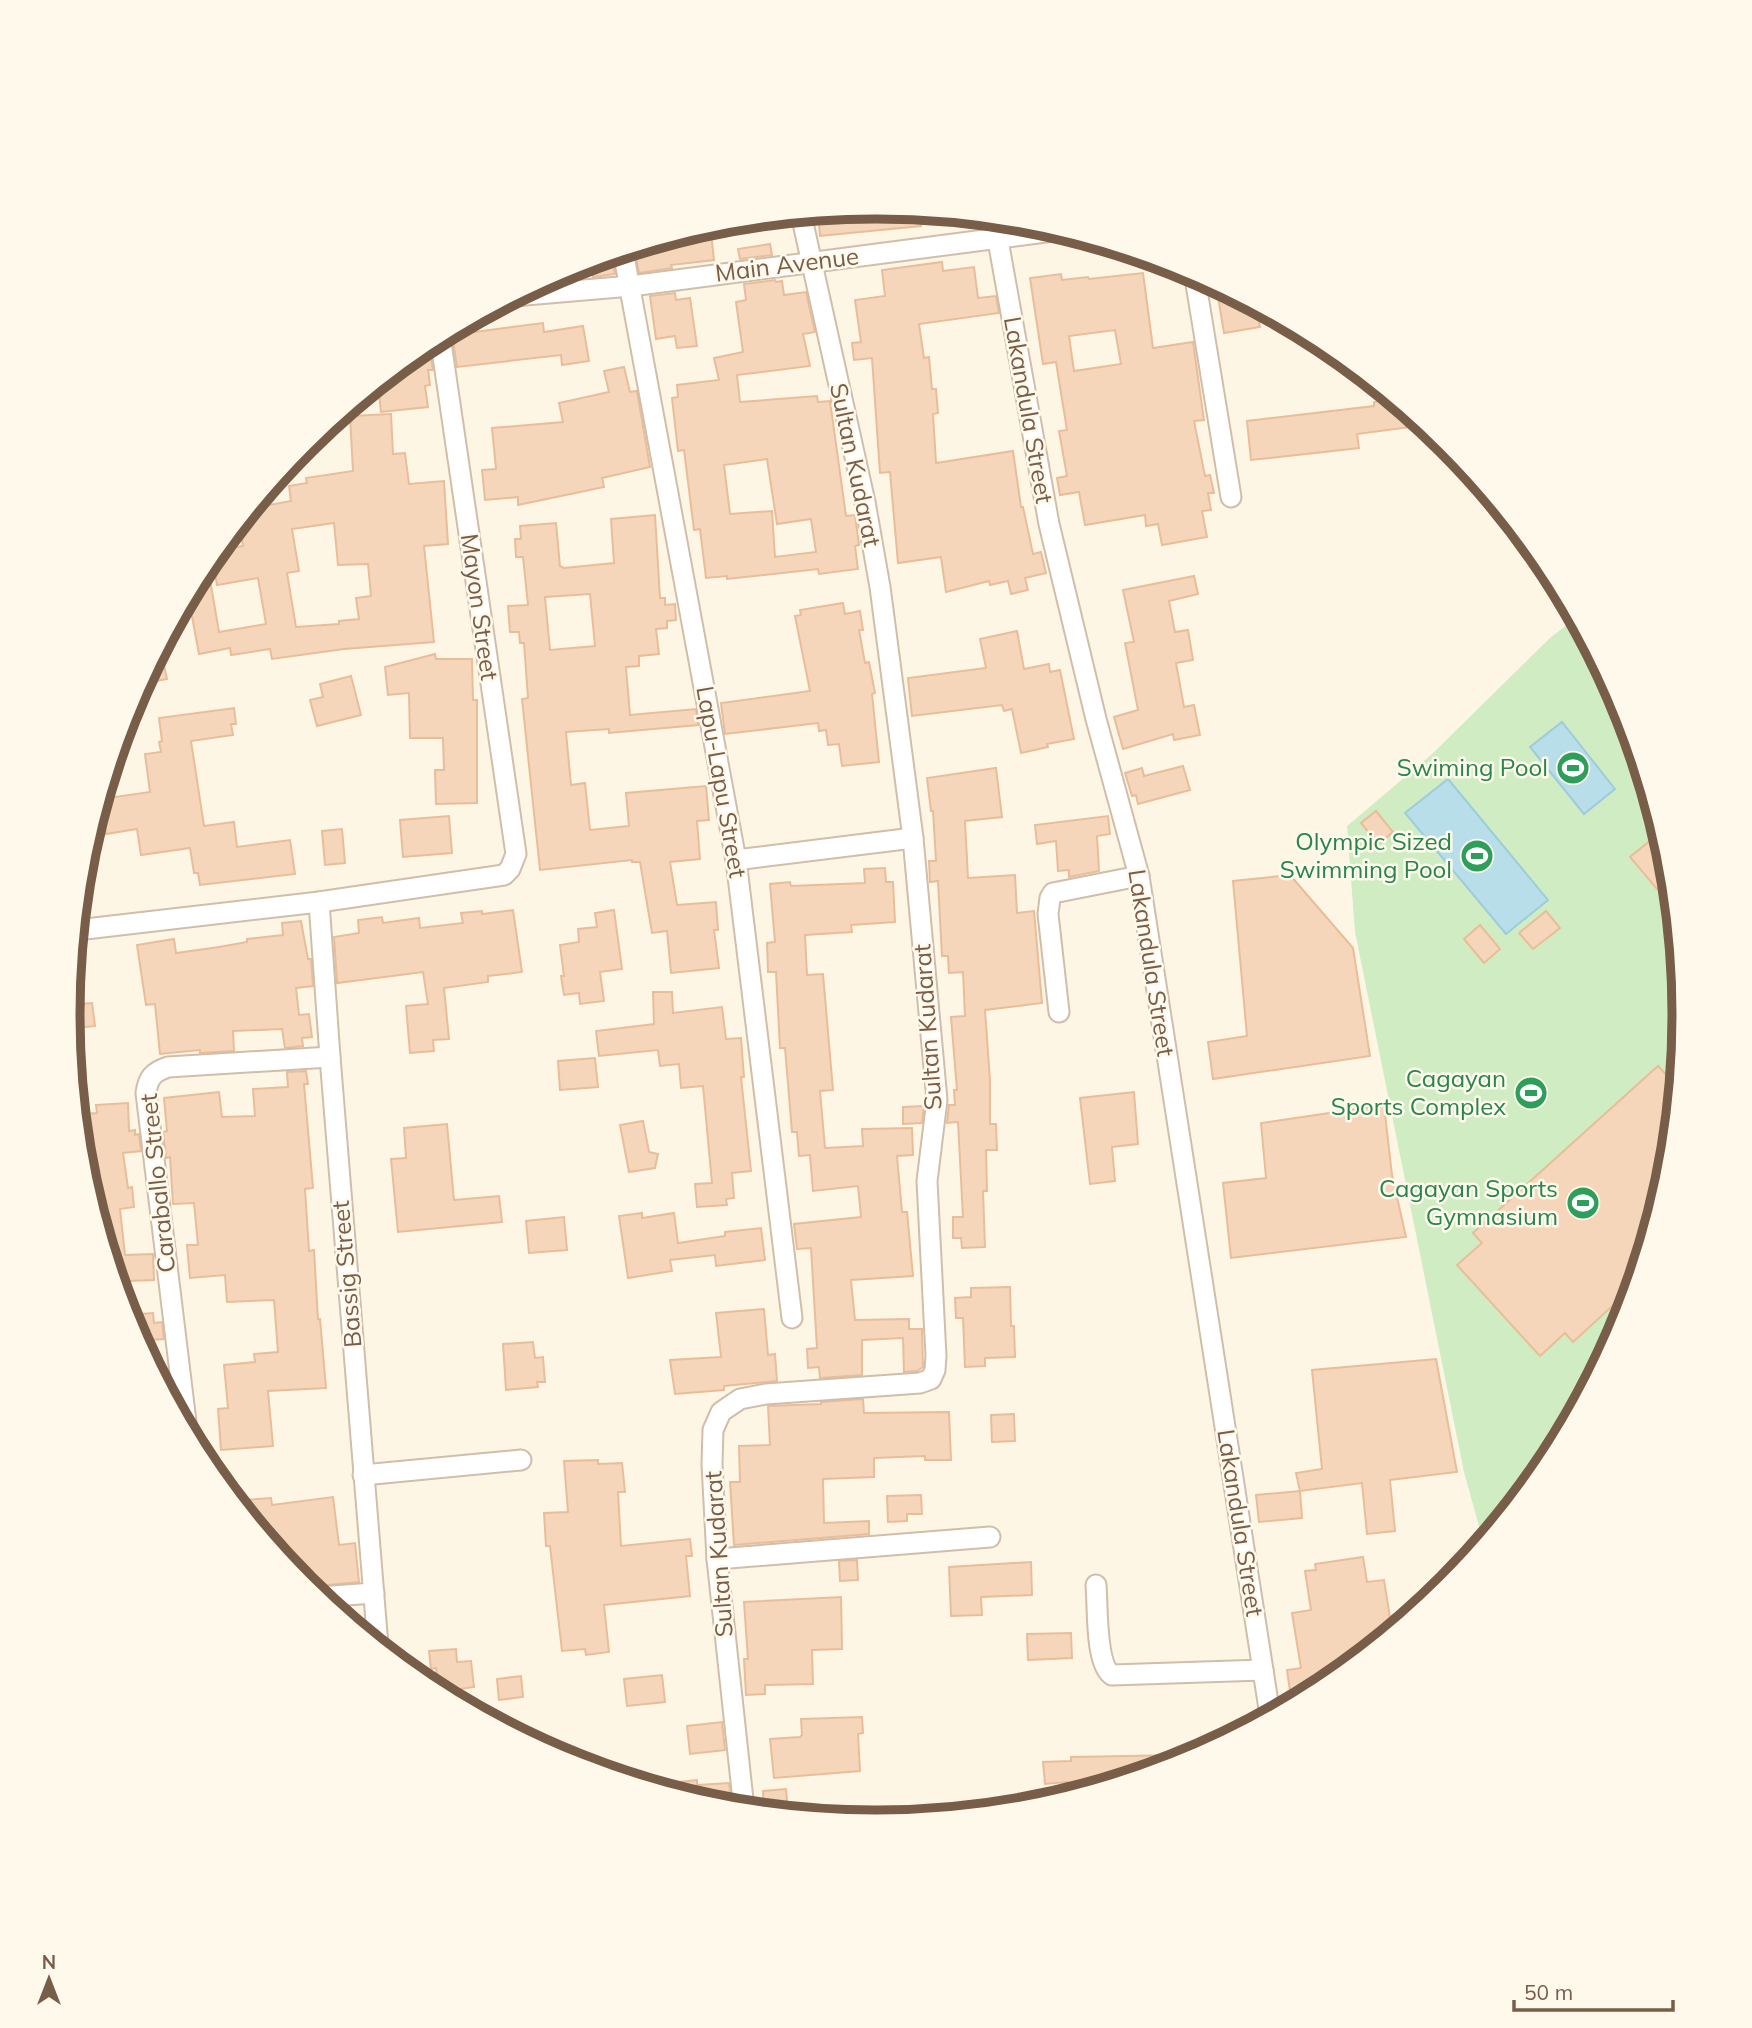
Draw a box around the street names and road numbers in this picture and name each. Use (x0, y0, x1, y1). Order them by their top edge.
street label: Main Avenue (713, 240, 860, 288)
street label: Lakandula Street (998, 314, 1060, 506)
street label: Sultan Kudarat (824, 380, 888, 549)
street label: Mayon Street (455, 532, 505, 682)
street label: Lapu-Lapu Street (690, 684, 754, 880)
street label: Lakandula Street (1122, 867, 1182, 1059)
street label: Sultan Kudarat (906, 943, 948, 1111)
street label: Caraballo Street (133, 1092, 181, 1274)
street label: Bassig Street (325, 1199, 367, 1349)
street label: Lakandula Street (1211, 1427, 1271, 1619)
street label: Sultan Kudarat (697, 1470, 739, 1638)

